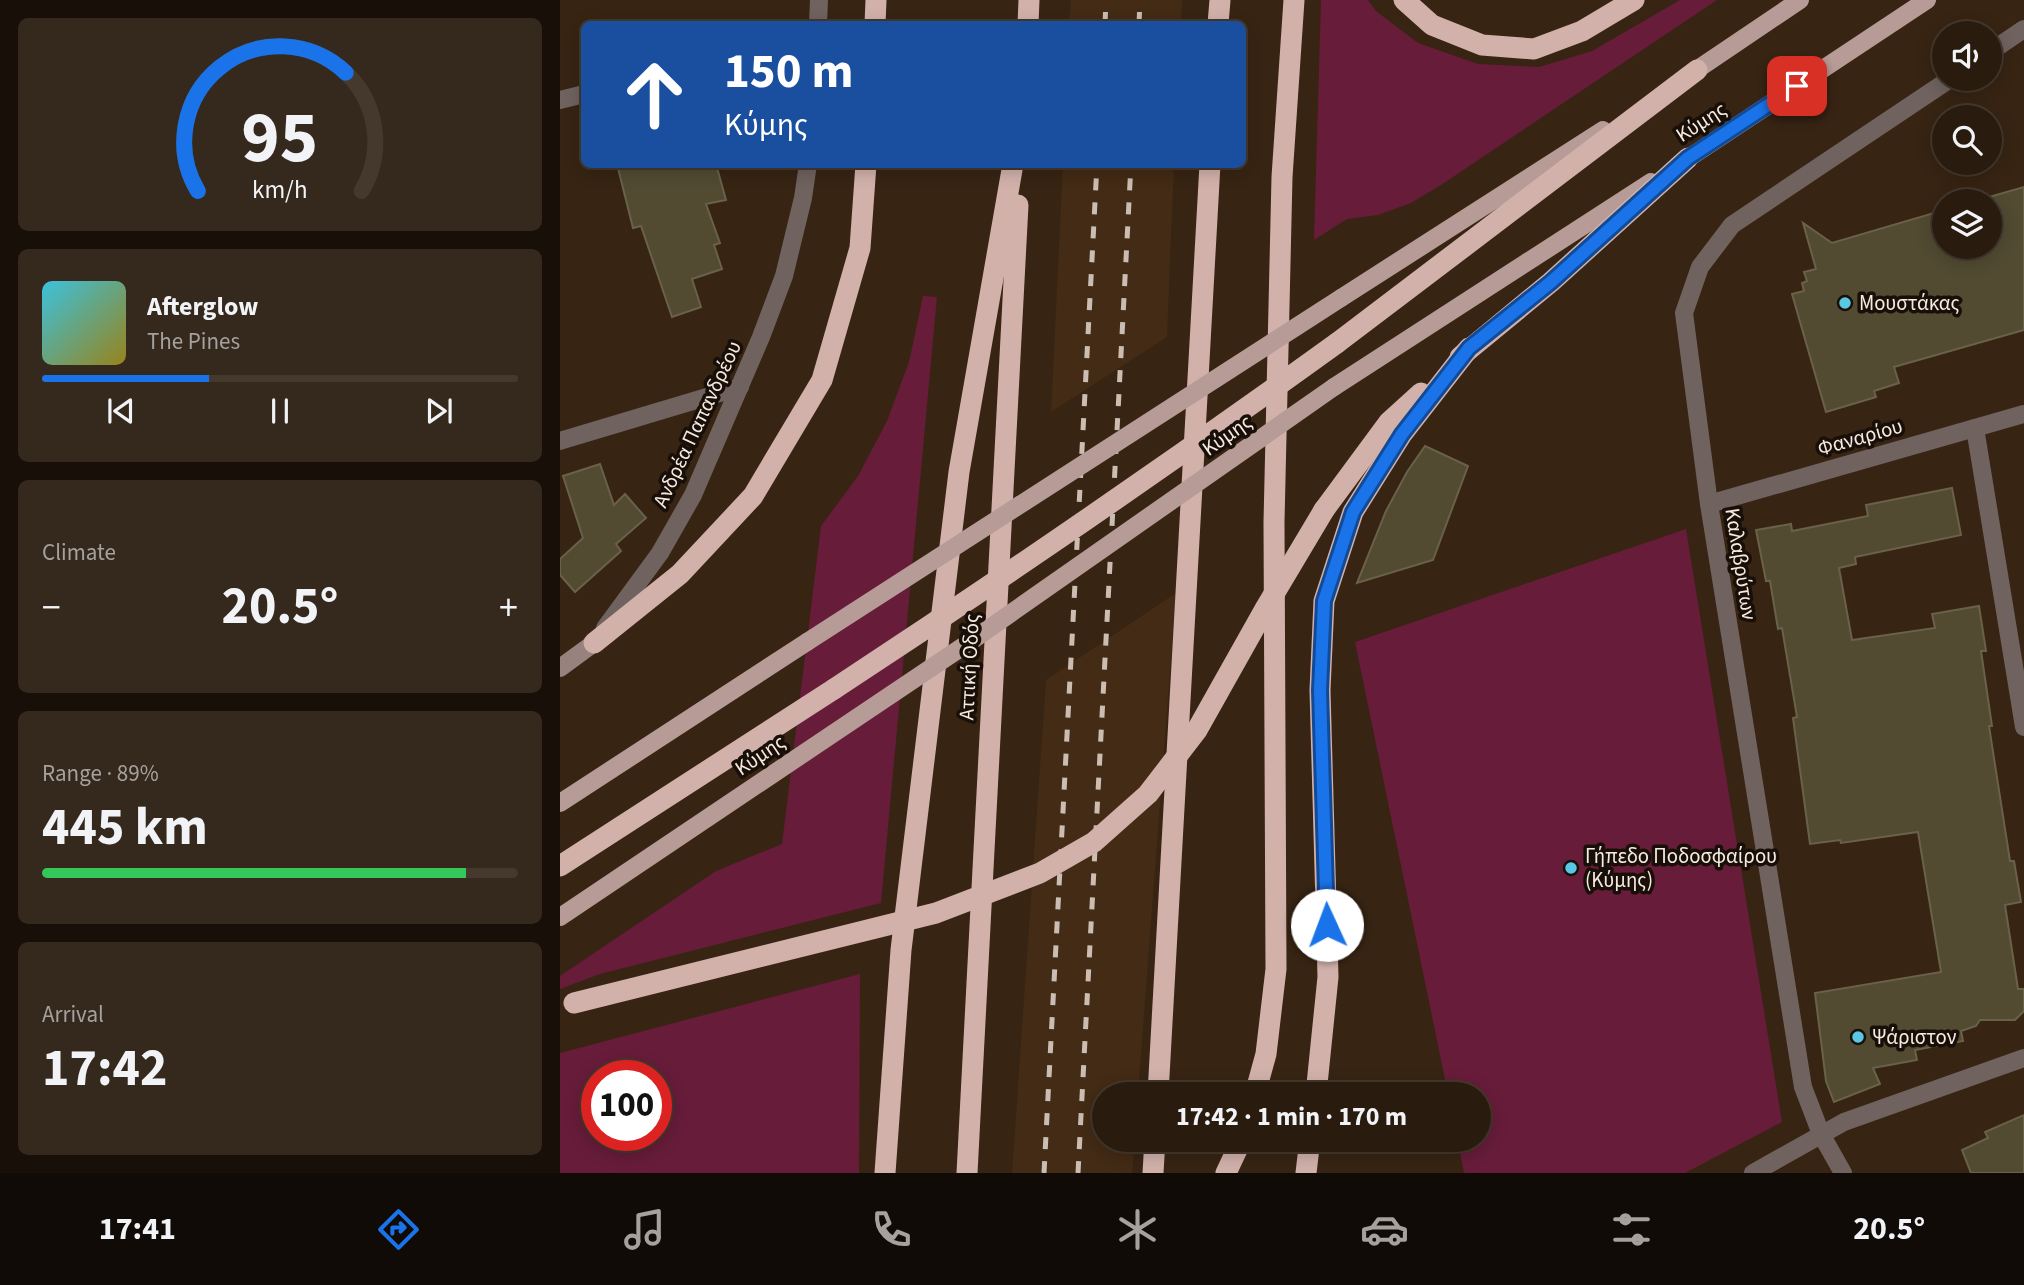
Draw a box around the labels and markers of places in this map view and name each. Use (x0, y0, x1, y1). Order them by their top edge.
pin (1767, 56, 1827, 116)
place label: Μουστάκας (1859, 288, 1960, 318)
marker: Μουστάκας (1837, 295, 1853, 311)
place label: Γήπεδο Ποδοσφαίρου (Κύμης) (1585, 841, 1777, 895)
marker: Γήπεδο Ποδοσφαίρου (Κύμης) (1563, 860, 1579, 876)
place label: Ψάριστον (1872, 1022, 1956, 1052)
marker: Ψάριστον (1850, 1029, 1866, 1045)

